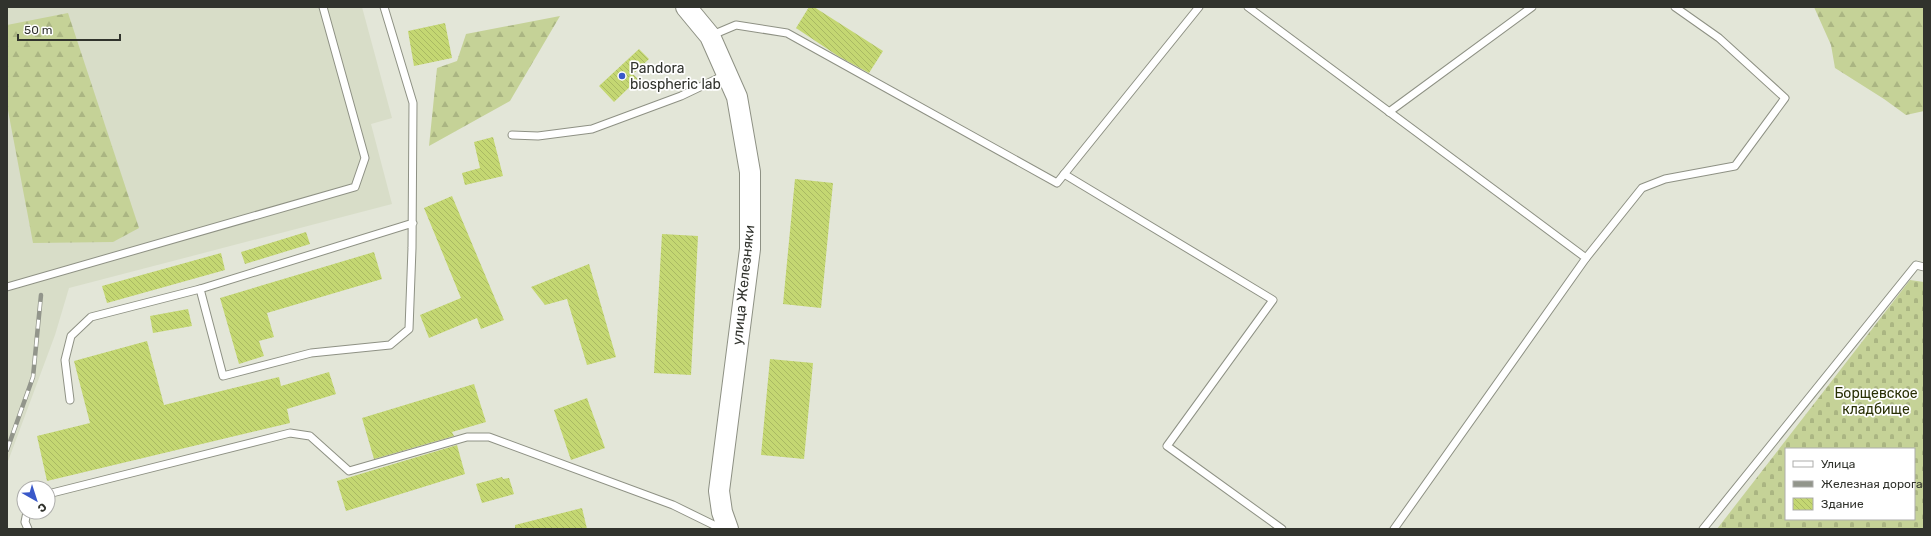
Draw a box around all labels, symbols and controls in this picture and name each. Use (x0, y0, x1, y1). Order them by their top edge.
scale bar (18, 16, 120, 42)
text: 50 m (24, 23, 52, 37)
place label: Pandora biospheric lab (630, 60, 721, 93)
marker: Pandora biospheric lab (617, 71, 627, 81)
street label: улица Железняки (729, 224, 758, 346)
park label: Борщевское кладбище (1834, 385, 1918, 418)
legend (1785, 448, 1915, 520)
text: Улица (1821, 457, 1855, 471)
text: Железная дорога (1821, 477, 1923, 491)
north arrow (16, 480, 56, 520)
text: Здание (1821, 497, 1864, 511)
text: С (35, 500, 49, 515)

